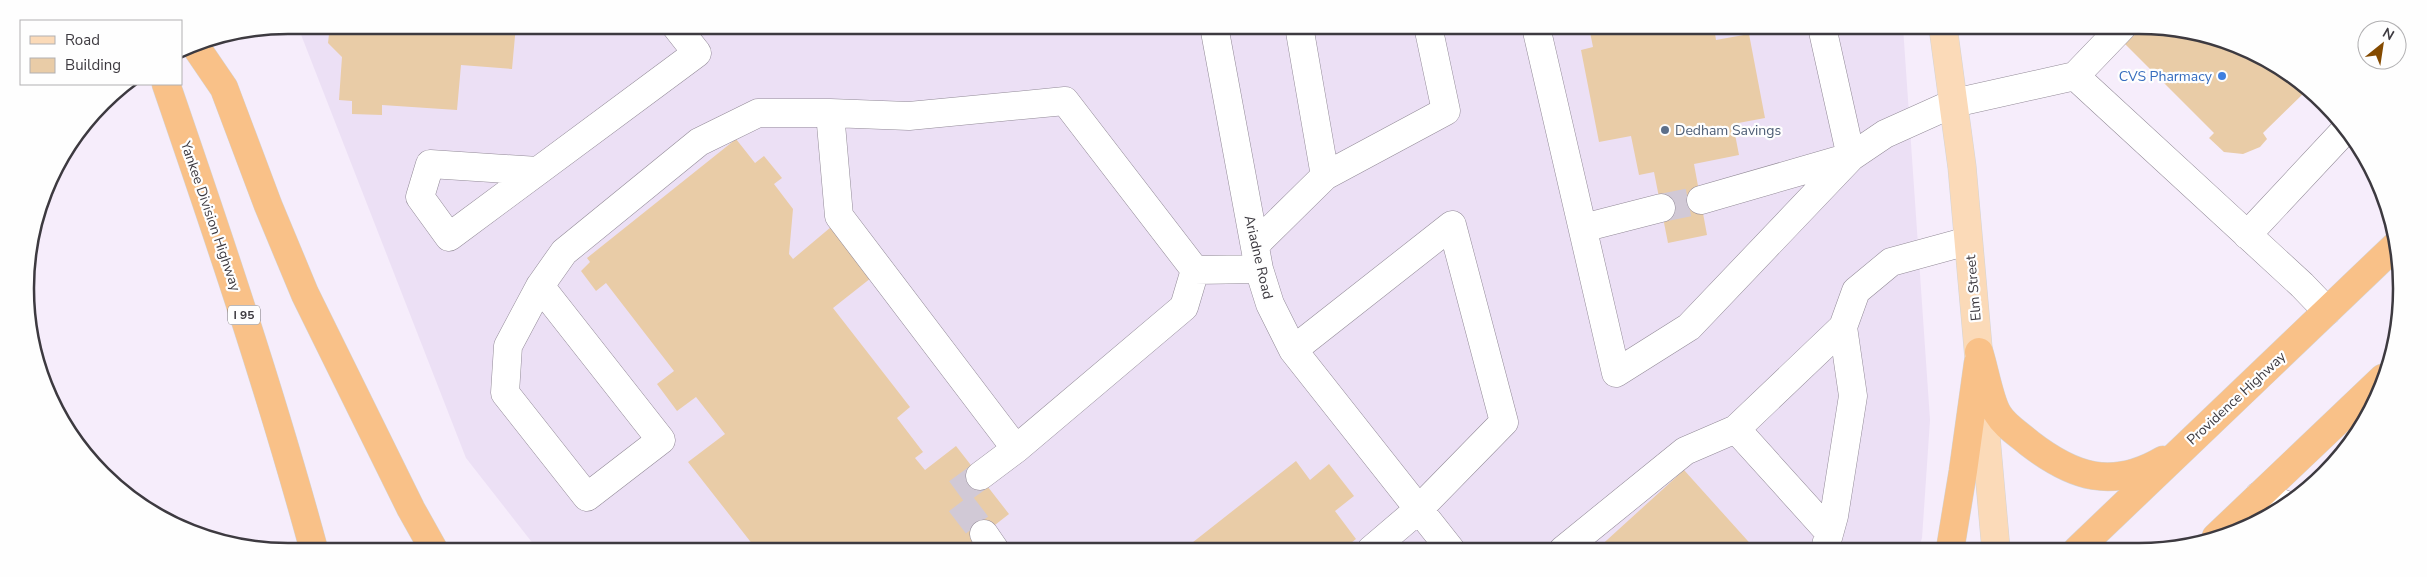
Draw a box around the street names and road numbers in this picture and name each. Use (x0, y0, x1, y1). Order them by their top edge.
street label: Yankee Division Highway (176, 138, 245, 294)
street label: Ariadne Road (1240, 213, 1277, 301)
street label: Elm Street (1961, 254, 1986, 322)
road number: I 95 (228, 306, 260, 324)
street label: Providence Highway (2183, 347, 2291, 449)

